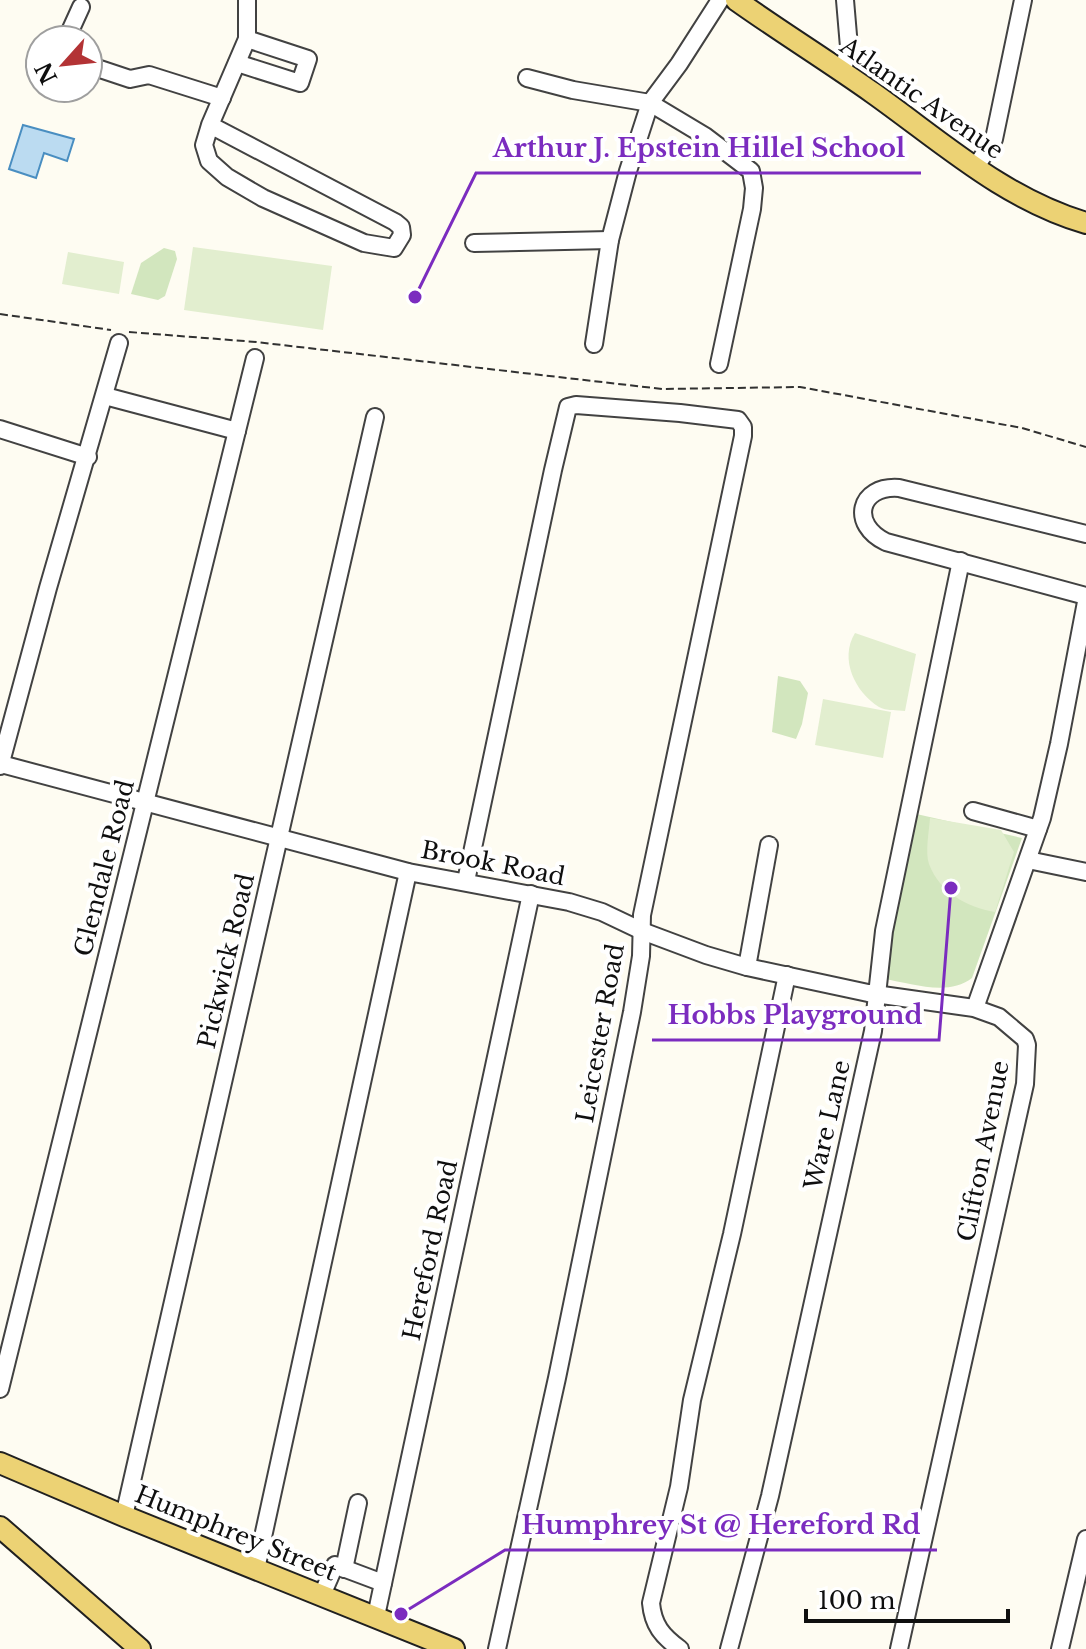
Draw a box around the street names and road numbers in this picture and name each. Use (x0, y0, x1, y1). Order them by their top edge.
street label: Atlantic Avenue (834, 30, 1009, 165)
street label: Glendale Road (68, 777, 140, 959)
street label: Brook Road (418, 835, 568, 891)
street label: Pickwick Road (192, 871, 260, 1051)
street label: Leicester Road (570, 941, 630, 1125)
street label: Ware Lane (798, 1057, 856, 1194)
street label: Clifton Avenue (951, 1058, 1015, 1244)
street label: Hereford Road (397, 1157, 463, 1343)
street label: Humphrey Street (131, 1479, 341, 1587)

